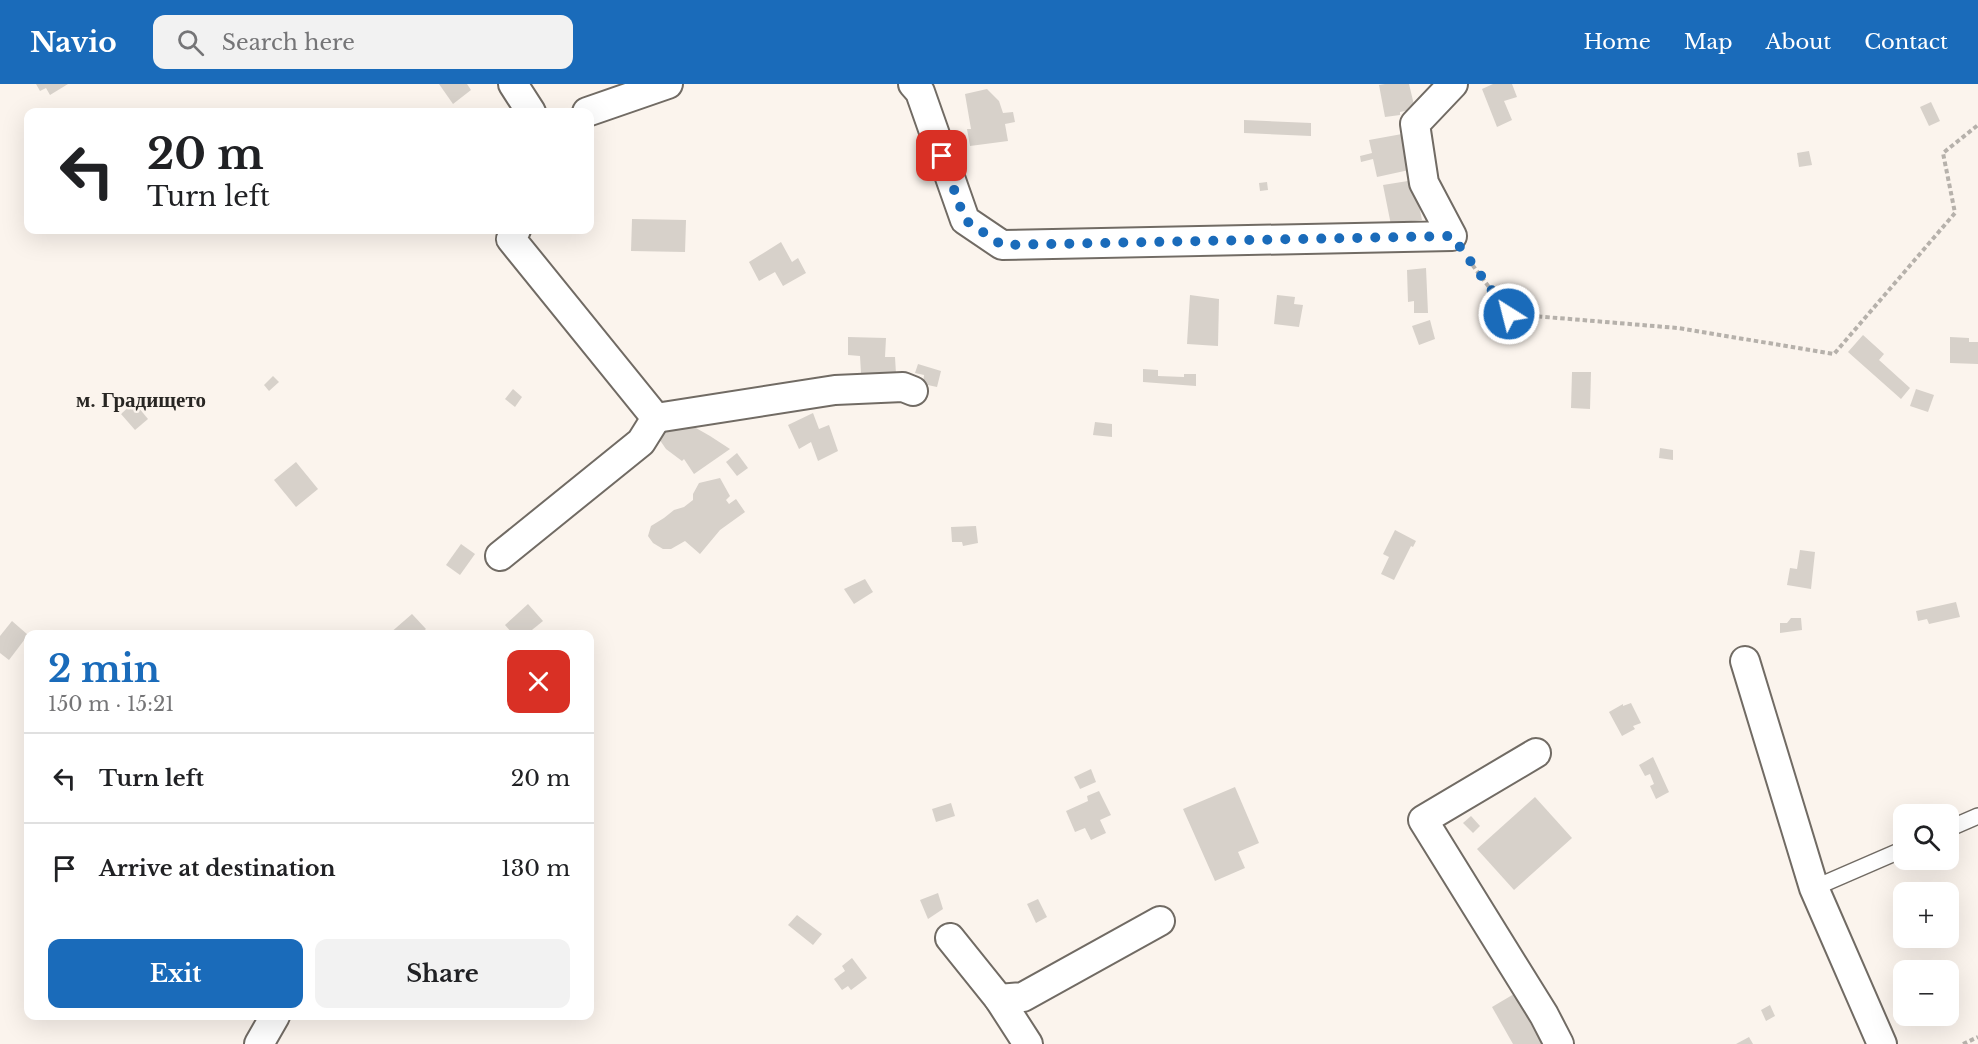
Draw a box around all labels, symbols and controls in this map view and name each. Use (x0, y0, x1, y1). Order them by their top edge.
search box (153, 15, 573, 69)
text: Navio (30, 25, 117, 60)
icon: search (174, 26, 207, 59)
text: Search here (222, 29, 355, 56)
text: Home (1584, 29, 1651, 55)
text: Map (1684, 29, 1732, 55)
text: About (1765, 29, 1831, 55)
text: Contact (1864, 29, 1948, 55)
text: 20 m (147, 128, 264, 180)
pin (916, 130, 967, 181)
icon: left (48, 132, 126, 210)
icon: arrive (925, 139, 958, 172)
text: Turn left (147, 180, 270, 213)
position arrow (1477, 282, 1541, 346)
district label: м. Градището (76, 387, 206, 413)
text: 2 min (48, 647, 160, 692)
button: close (507, 650, 570, 713)
text: 150 m · 15:21 (48, 692, 174, 716)
icon: left (48, 762, 81, 795)
text: Turn left (99, 765, 204, 792)
text: 20 m (511, 765, 570, 792)
map controls (1893, 804, 1959, 1026)
button: search (1893, 804, 1959, 870)
icon: arrive (48, 852, 81, 885)
text: Arrive at destination (99, 855, 336, 882)
text: 130 m (501, 855, 570, 882)
button: + (1893, 882, 1959, 948)
button: Exit (48, 939, 303, 1008)
button: Share (315, 939, 570, 1008)
button: − (1893, 960, 1959, 1026)

